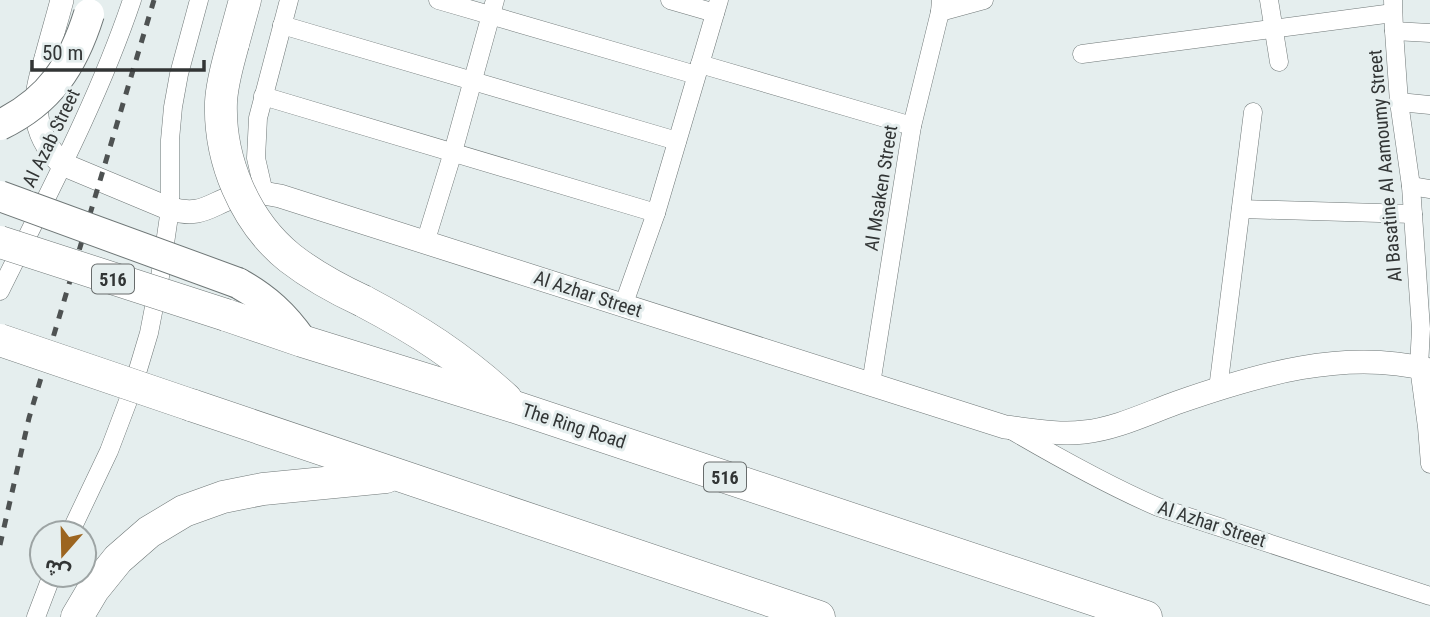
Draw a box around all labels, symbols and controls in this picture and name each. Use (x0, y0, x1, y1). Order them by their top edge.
scale bar (32, 28, 203, 72)
text: 50 m (42, 41, 83, 65)
street label: Al Basatine Al Aamoumy Street (1363, 49, 1407, 283)
street label: Al Azab Street (17, 85, 85, 191)
street label: Al Msaken Street (860, 123, 902, 253)
road number: 516 (92, 264, 134, 293)
street label: Al Azhar Street (531, 266, 645, 322)
street label: The Ring Road (519, 398, 629, 454)
road number: 516 (704, 462, 746, 491)
street label: Al Azhar Street (1155, 496, 1269, 552)
north arrow (28, 519, 98, 589)
text: ش (41, 554, 74, 585)

